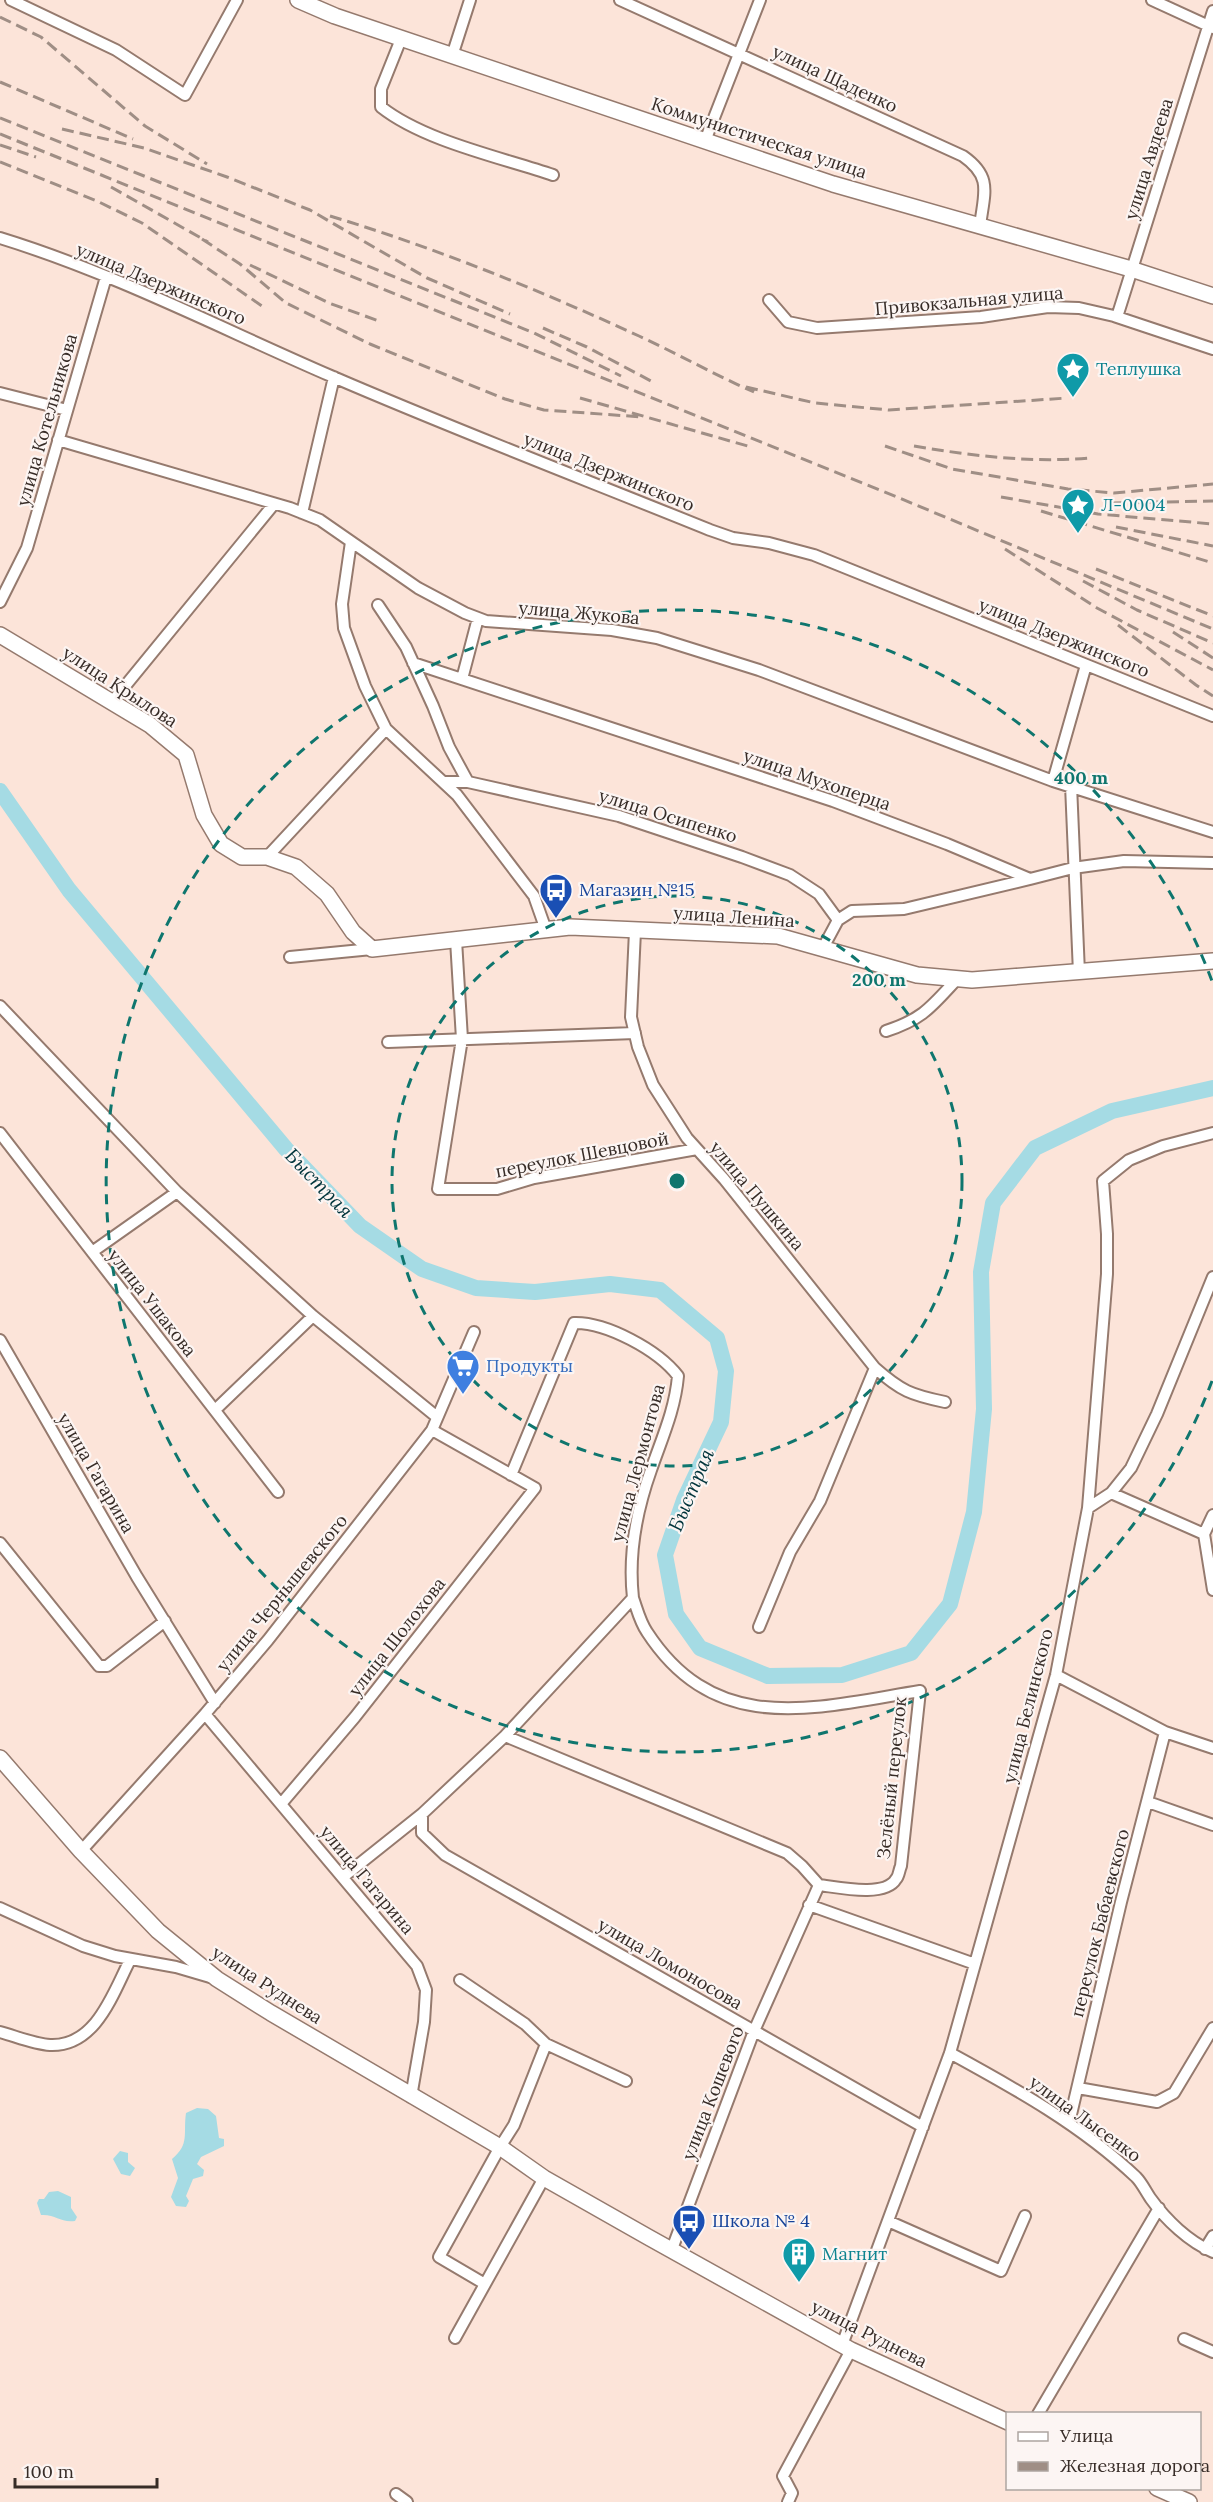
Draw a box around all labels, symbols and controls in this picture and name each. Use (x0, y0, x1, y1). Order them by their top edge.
street label: улица Щаденко (769, 39, 901, 118)
street label: Коммунистическая улица (648, 92, 870, 183)
street label: улица Авдеева (1119, 95, 1178, 222)
street label: улица Дзержинского (73, 237, 250, 330)
street label: Привокзальная улица (874, 281, 1064, 320)
street label: улица Котельникова (11, 331, 82, 509)
place icon: Теплушка (1055, 351, 1091, 398)
place label: Теплушка (1096, 357, 1181, 380)
street label: улица Дзержинского (520, 427, 698, 516)
place icon: Л-0004 (1060, 487, 1096, 534)
place label: Л-0004 (1101, 493, 1166, 516)
street label: улица Дзержинского (975, 593, 1153, 682)
street label: улица Жукова (517, 596, 641, 629)
street label: улица Крылова (58, 641, 182, 732)
street label: улица Мухоперца (740, 744, 894, 816)
text: 400 m (1054, 766, 1108, 789)
street label: улица Осипенко (596, 784, 740, 848)
bus stop icon: Магазин №15 (538, 872, 574, 919)
place label: Магазин №15 (579, 878, 695, 901)
street label: улица Ленина (673, 901, 795, 932)
text: 200 m (852, 968, 906, 991)
street label: переулок Шевцовой (493, 1126, 670, 1183)
street label: улица Пушкина (705, 1136, 810, 1255)
water label: Быстрая (280, 1143, 359, 1223)
centre of rings (667, 1171, 687, 1191)
street label: улица Ушакова (103, 1244, 202, 1361)
supermarket icon: Продукты (445, 1348, 481, 1395)
place label: Продукты (486, 1354, 573, 1377)
street label: улица Лермонтова (605, 1381, 670, 1544)
street label: улица Гагарина (53, 1408, 140, 1537)
water label: Быстрая (662, 1445, 719, 1535)
street label: улица Чернышевского (211, 1509, 352, 1676)
street label: улица Шолохова (343, 1573, 450, 1701)
street label: улица Белинского (997, 1626, 1058, 1786)
street label: Зелёный переулок (872, 1695, 912, 1860)
street label: улица Гагарина (315, 1820, 420, 1939)
street label: переулок Бабаевского (1065, 1826, 1134, 2019)
street label: улица Ломоносова (594, 1913, 747, 2014)
street label: улица Руднева (208, 1940, 327, 2029)
street label: улица Кошевого (676, 2022, 749, 2163)
street label: улица Лысенко (1025, 2070, 1146, 2167)
bus stop icon: Школа № 4 (671, 2203, 707, 2250)
place label: Школа № 4 (712, 2209, 810, 2232)
building icon: Магнит (781, 2236, 817, 2283)
place label: Магнит (822, 2242, 887, 2265)
street label: улица Руднева (807, 2294, 931, 2373)
legend (1006, 2412, 1201, 2490)
text: Улица (1059, 2424, 1113, 2447)
scale bar (15, 2451, 158, 2489)
text: Железная дорога (1060, 2454, 1210, 2477)
text: 100 m (24, 2460, 74, 2483)

